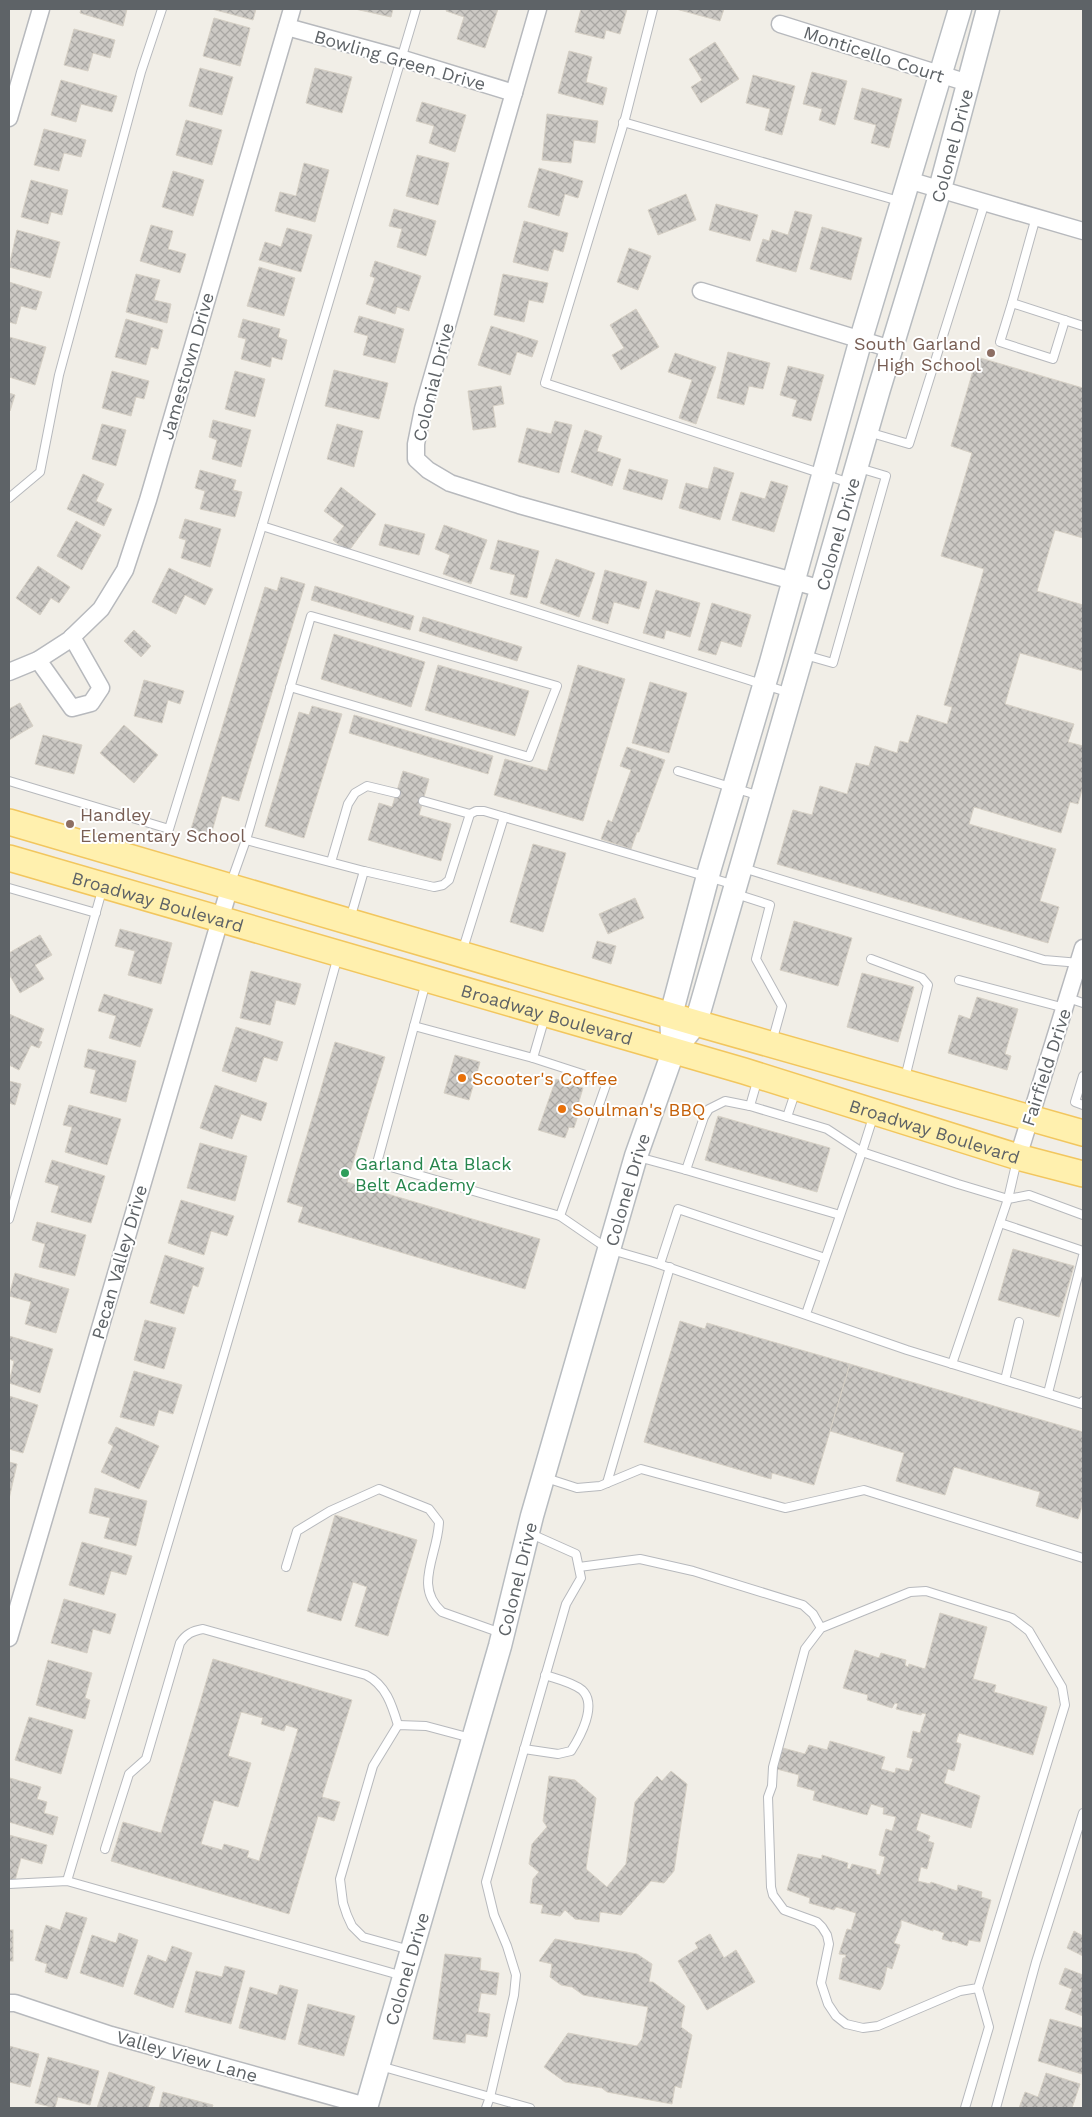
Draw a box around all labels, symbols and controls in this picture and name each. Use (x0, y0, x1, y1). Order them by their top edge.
street label: Monticello Court (801, 21, 947, 87)
street label: Bowling Green Drive (312, 25, 488, 95)
street label: Colonel Drive (926, 86, 977, 205)
street label: Jamestown Drive (156, 290, 218, 442)
street label: Colonial Drive (408, 321, 458, 443)
place label: South Garland High School (854, 333, 981, 375)
marker: South Garland High School (985, 347, 997, 359)
street label: Colonel Drive (811, 475, 863, 593)
place label: Handley Elementary School (80, 804, 246, 846)
marker: Handley Elementary School (64, 818, 76, 830)
street label: Broadway Boulevard (70, 866, 246, 936)
street label: Broadway Boulevard (459, 979, 635, 1049)
street label: Fairfield Drive (1017, 1006, 1075, 1128)
place label: Scooter's Coffee (472, 1068, 618, 1089)
marker: Scooter's Coffee (456, 1072, 468, 1084)
street label: Broadway Boulevard (847, 1094, 1023, 1167)
place label: Soulman's BBQ (572, 1099, 706, 1120)
marker: Soulman's BBQ (556, 1103, 568, 1115)
street label: Colonel Drive (600, 1130, 654, 1248)
place label: Garland Ata Black Belt Academy (355, 1153, 512, 1195)
marker: Garland Ata Black Belt Academy (339, 1167, 351, 1179)
street label: Pecan Valley Drive (87, 1182, 151, 1342)
street label: Colonel Drive (492, 1520, 541, 1638)
street label: Colonel Drive (380, 1910, 433, 2028)
street label: Valley View Lane (114, 2026, 260, 2086)

